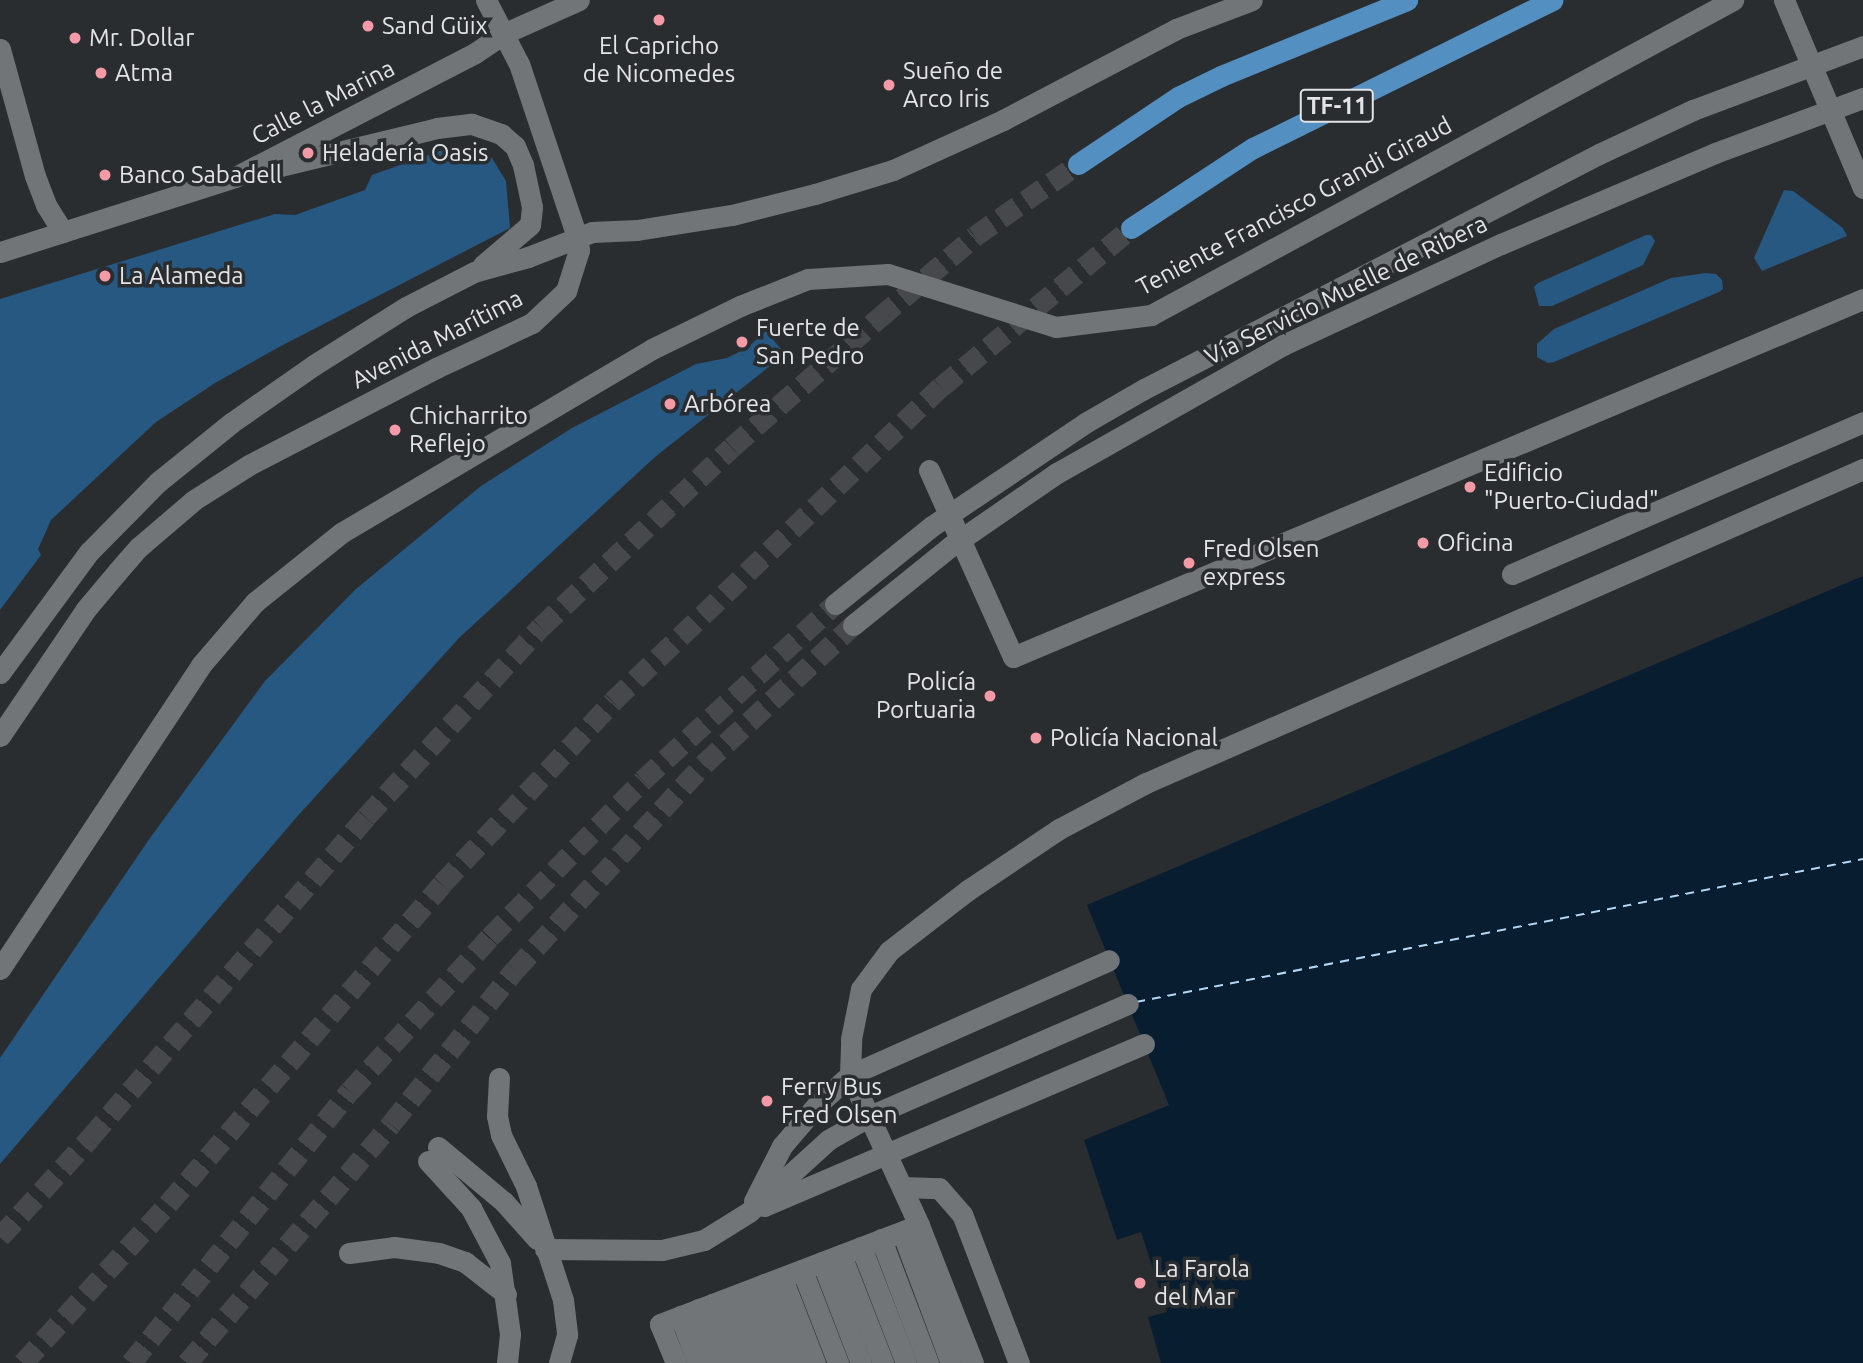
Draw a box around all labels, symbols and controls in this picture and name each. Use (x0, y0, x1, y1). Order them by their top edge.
place label: Sand Güix (382, 12, 488, 40)
marker: El Capricho de Nicomedes (651, 12, 667, 28)
marker: Sand Güix (360, 18, 376, 34)
place label: Mr. Dollar (89, 24, 194, 52)
marker: Mr. Dollar (67, 30, 83, 46)
place label: El Capricho de Nicomedes (583, 32, 735, 88)
street label: Calle la Marina (247, 54, 399, 150)
place label: Sueño de Arco Iris (903, 57, 1003, 113)
place label: Atma (115, 59, 173, 87)
marker: Atma (93, 65, 109, 81)
marker: Sueño de Arco Iris (881, 77, 897, 93)
road number: TF-11 (1298, 86, 1376, 125)
street label: Teniente Francisco Grandi Giraud (1132, 110, 1456, 302)
place label: Heladería Oasis (322, 139, 488, 167)
marker: Heladería Oasis (300, 145, 316, 161)
place label: Banco Sabadell (119, 161, 282, 189)
marker: Banco Sabadell (97, 167, 113, 183)
street label: Vía Servicio Muelle de Ribera (1200, 209, 1492, 371)
place label: La Alameda (119, 262, 244, 290)
marker: La Alameda (97, 268, 113, 284)
street label: Avenida Marítima (347, 283, 527, 395)
place label: Fuerte de San Pedro (756, 314, 864, 370)
marker: Fuerte de San Pedro (734, 334, 750, 350)
place label: Arbórea (684, 390, 771, 418)
marker: Arbórea (662, 396, 678, 412)
place label: Chicharrito Reflejo (409, 402, 528, 458)
marker: Chicharrito Reflejo (387, 422, 403, 438)
place label: Edificio "Puerto-Ciudad" (1484, 459, 1659, 515)
marker: Edificio "Puerto-Ciudad" (1462, 479, 1478, 495)
place label: Oficina (1437, 529, 1514, 557)
place label: Fred Olsen express (1203, 535, 1319, 591)
marker: Oficina (1415, 535, 1431, 551)
marker: Fred Olsen express (1181, 555, 1197, 571)
place label: Policía Portuaria (876, 668, 976, 724)
marker: Policía Portuaria (982, 688, 998, 704)
place label: Policía Nacional (1050, 724, 1218, 752)
marker: Policía Nacional (1028, 730, 1044, 746)
place label: Ferry Bus Fred Olsen (781, 1073, 897, 1129)
marker: Ferry Bus Fred Olsen (759, 1093, 775, 1109)
place label: La Farola del Mar (1154, 1255, 1250, 1311)
marker: La Farola del Mar (1132, 1275, 1148, 1291)

